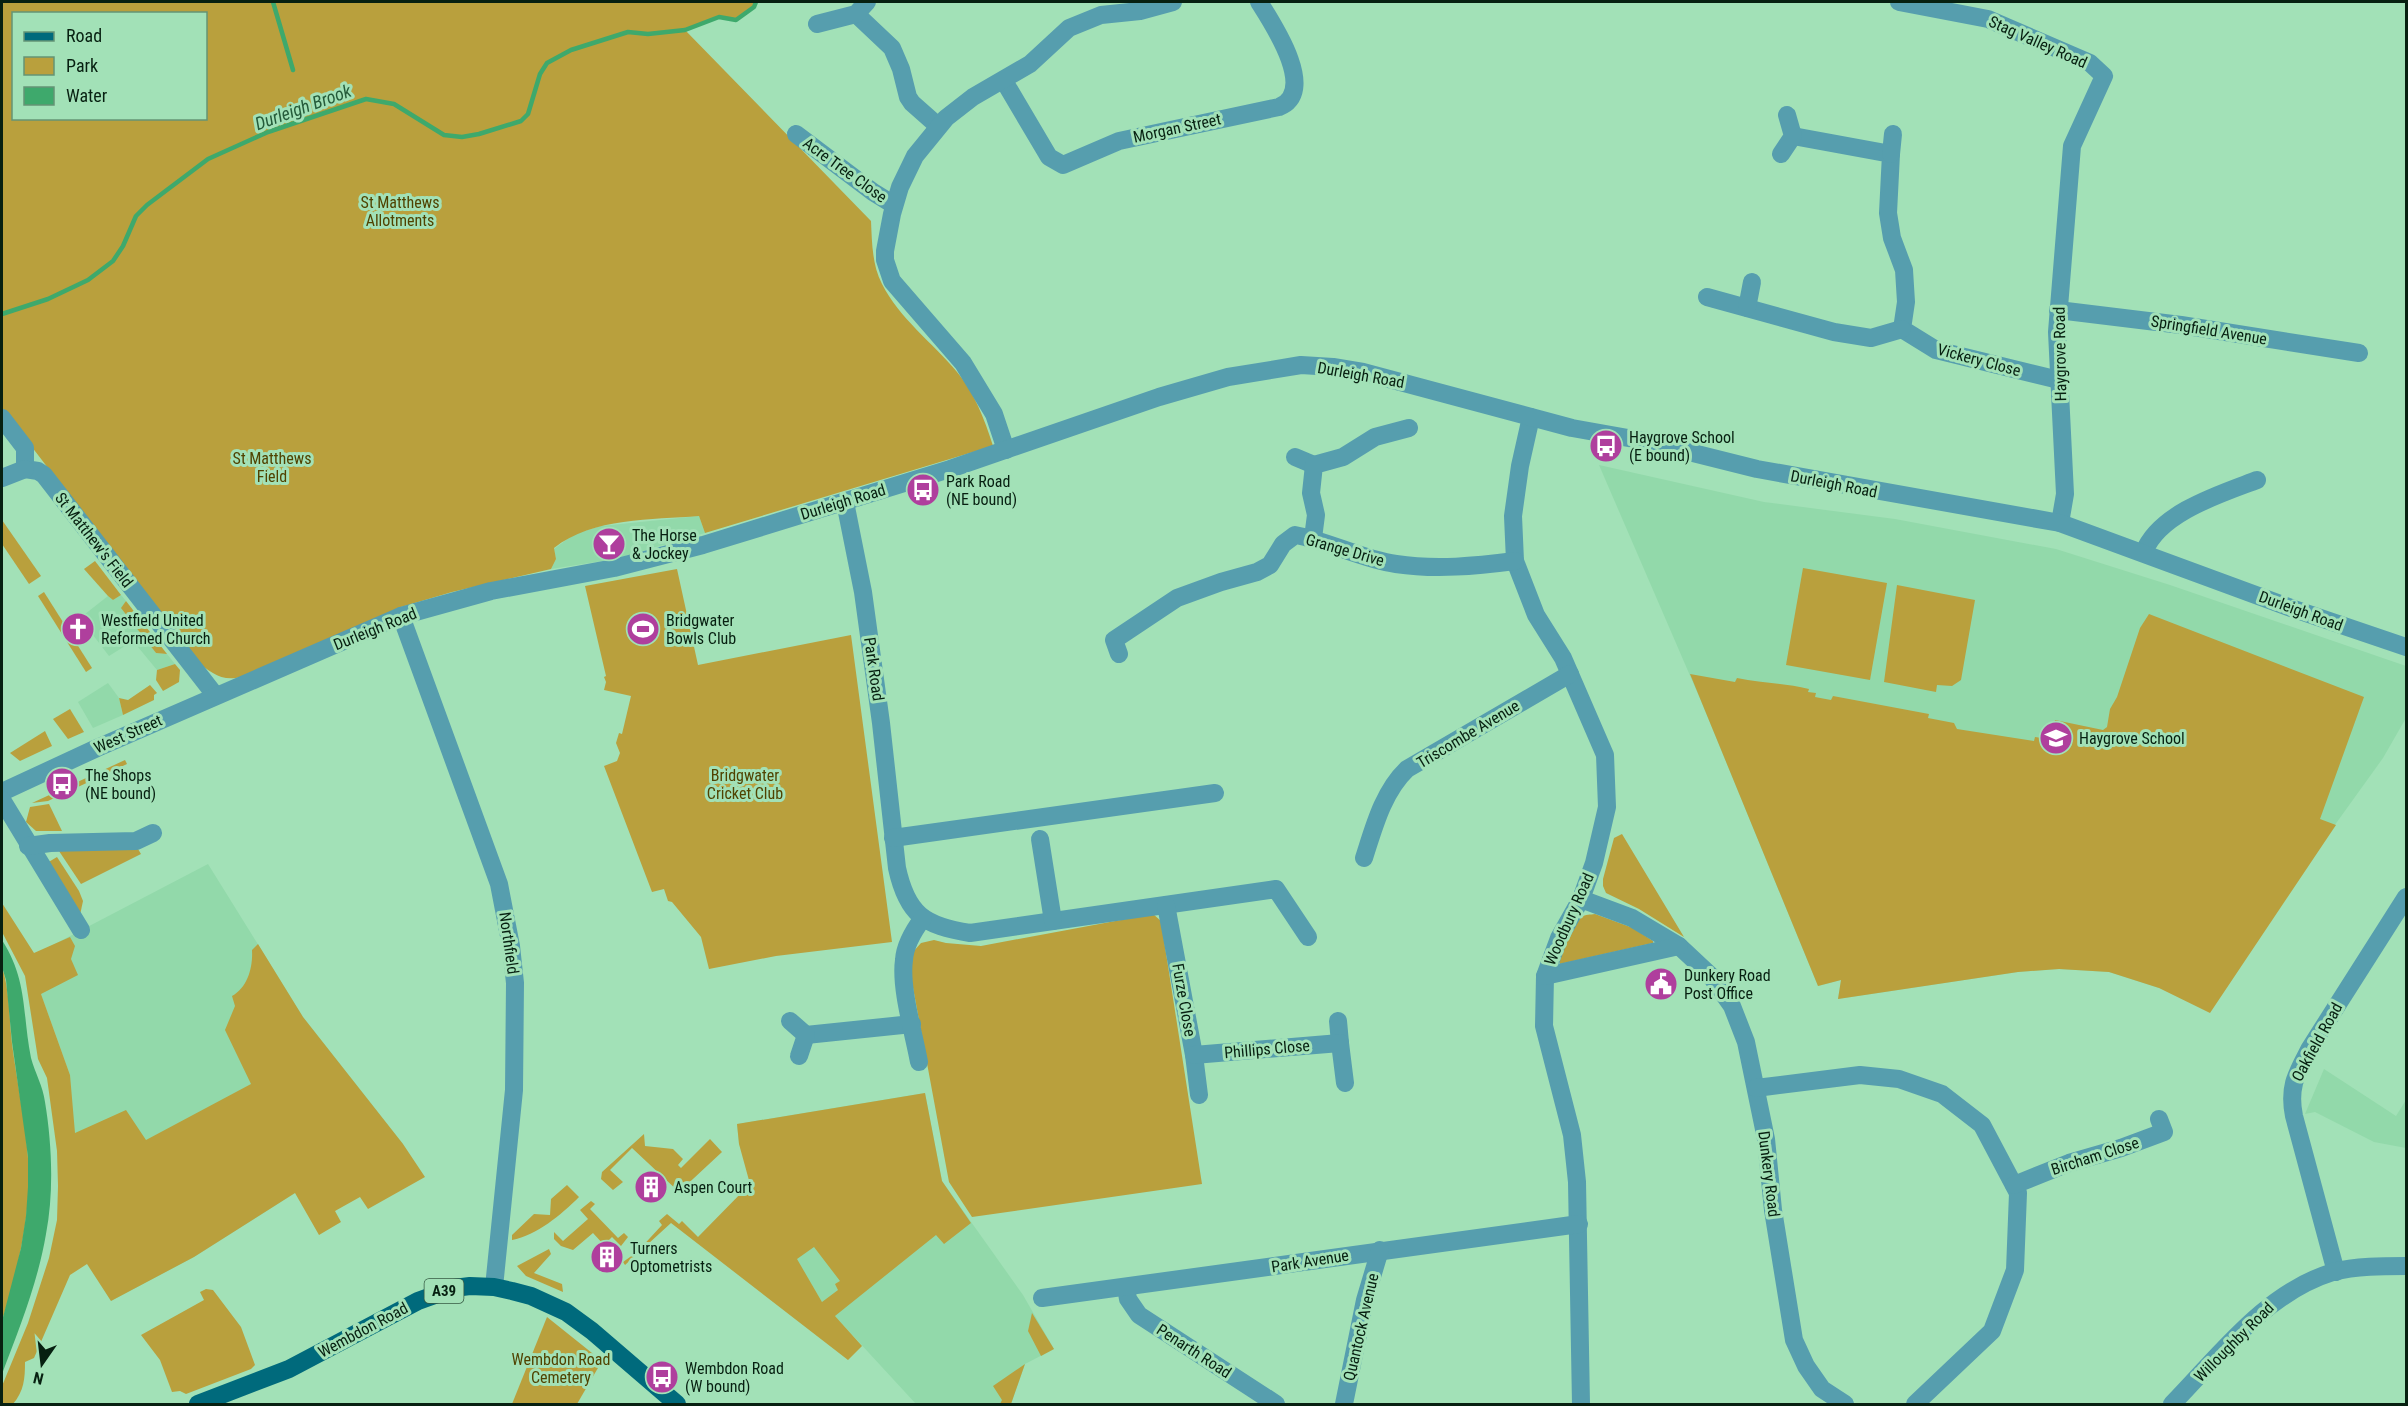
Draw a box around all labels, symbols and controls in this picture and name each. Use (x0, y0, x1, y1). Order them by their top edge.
legend (12, 12, 207, 120)
street label: Stag Valley Road (1986, 12, 2090, 72)
text: Road (66, 25, 102, 46)
text: Park (66, 55, 98, 76)
water label: Durleigh Brook (252, 79, 355, 134)
text: Water (66, 85, 108, 106)
street label: Morgan Street (1131, 109, 1223, 147)
street label: Acre Tree Close (799, 133, 891, 207)
park label: St Matthews Allotments (361, 193, 439, 230)
street label: Haygrove Road (2050, 307, 2070, 401)
street label: Springfield Avenue (2150, 311, 2268, 349)
street label: Vickery Close (1935, 340, 2023, 380)
street label: Durleigh Road (1316, 358, 1406, 392)
bus stop icon: Haygrove School (E bound) (1588, 428, 1624, 464)
place label: Haygrove School (E bound) (1629, 428, 1735, 465)
park label: St Matthews Field (233, 449, 311, 486)
street label: Durleigh Road (1789, 466, 1879, 502)
bus stop icon: Park Road (NE bound) (905, 472, 941, 508)
place label: Park Road (NE bound) (946, 472, 1017, 509)
street label: Durleigh Road (798, 480, 888, 524)
street label: St Matthew's Field (51, 489, 137, 591)
bar icon: The Horse & Jockey (591, 526, 627, 562)
place label: The Horse & Jockey (632, 526, 697, 563)
street label: Grange Drive (1304, 530, 1386, 570)
street label: Durleigh Road (2256, 587, 2346, 635)
street label: Durleigh Road (331, 604, 419, 654)
church icon: Westfield United Reformed Church (60, 611, 96, 647)
place label: Westfield United Reformed Church (101, 611, 211, 648)
sports icon: Bridgwater Bowls Club (625, 611, 661, 647)
place label: Bridgwater Bowls Club (666, 611, 736, 648)
street label: Park Road (860, 636, 888, 702)
street label: Triscombe Avenue (1413, 696, 1523, 772)
street label: West Street (91, 710, 165, 757)
school or university icon: Haygrove School (2038, 720, 2074, 756)
place label: Haygrove School (2079, 729, 2185, 748)
bus stop icon: The Shops (NE bound) (44, 766, 80, 802)
place label: The Shops (NE bound) (85, 766, 156, 803)
park label: Bridgwater Cricket Club (707, 766, 783, 803)
street label: Woodbury Road (1540, 870, 1598, 968)
street label: Northfield (495, 911, 523, 975)
street label: Furze Close (1168, 962, 1200, 1038)
public building icon: Dunkery Road Post Office (1643, 966, 1679, 1002)
place label: Dunkery Road Post Office (1684, 966, 1771, 1003)
street label: Oakfield Road (2288, 999, 2346, 1085)
street label: Phillips Close (1223, 1036, 1311, 1062)
street label: Dunkery Road (1754, 1130, 1784, 1218)
street label: Bircham Close (2049, 1133, 2141, 1179)
building icon: Aspen Court (633, 1169, 669, 1205)
place label: Aspen Court (674, 1178, 752, 1197)
building icon: Turners Optometrists (589, 1239, 625, 1275)
place label: Turners Optometrists (630, 1239, 712, 1276)
street label: Park Avenue (1270, 1245, 1350, 1277)
street label: Quantock Avenue (1339, 1271, 1383, 1383)
road number: A39 (424, 1279, 464, 1303)
street label: Wembdon Road (315, 1298, 411, 1362)
street label: Willoughby Road (2190, 1298, 2278, 1386)
street label: Penarth Road (1153, 1320, 1235, 1382)
north arrow (12, 1334, 72, 1394)
park label: Wembdon Road Cemetery (512, 1350, 610, 1387)
bus stop icon: Wembdon Road (W bound) (644, 1359, 680, 1395)
place label: Wembdon Road (W bound) (685, 1359, 784, 1396)
text: N (31, 1368, 46, 1388)

